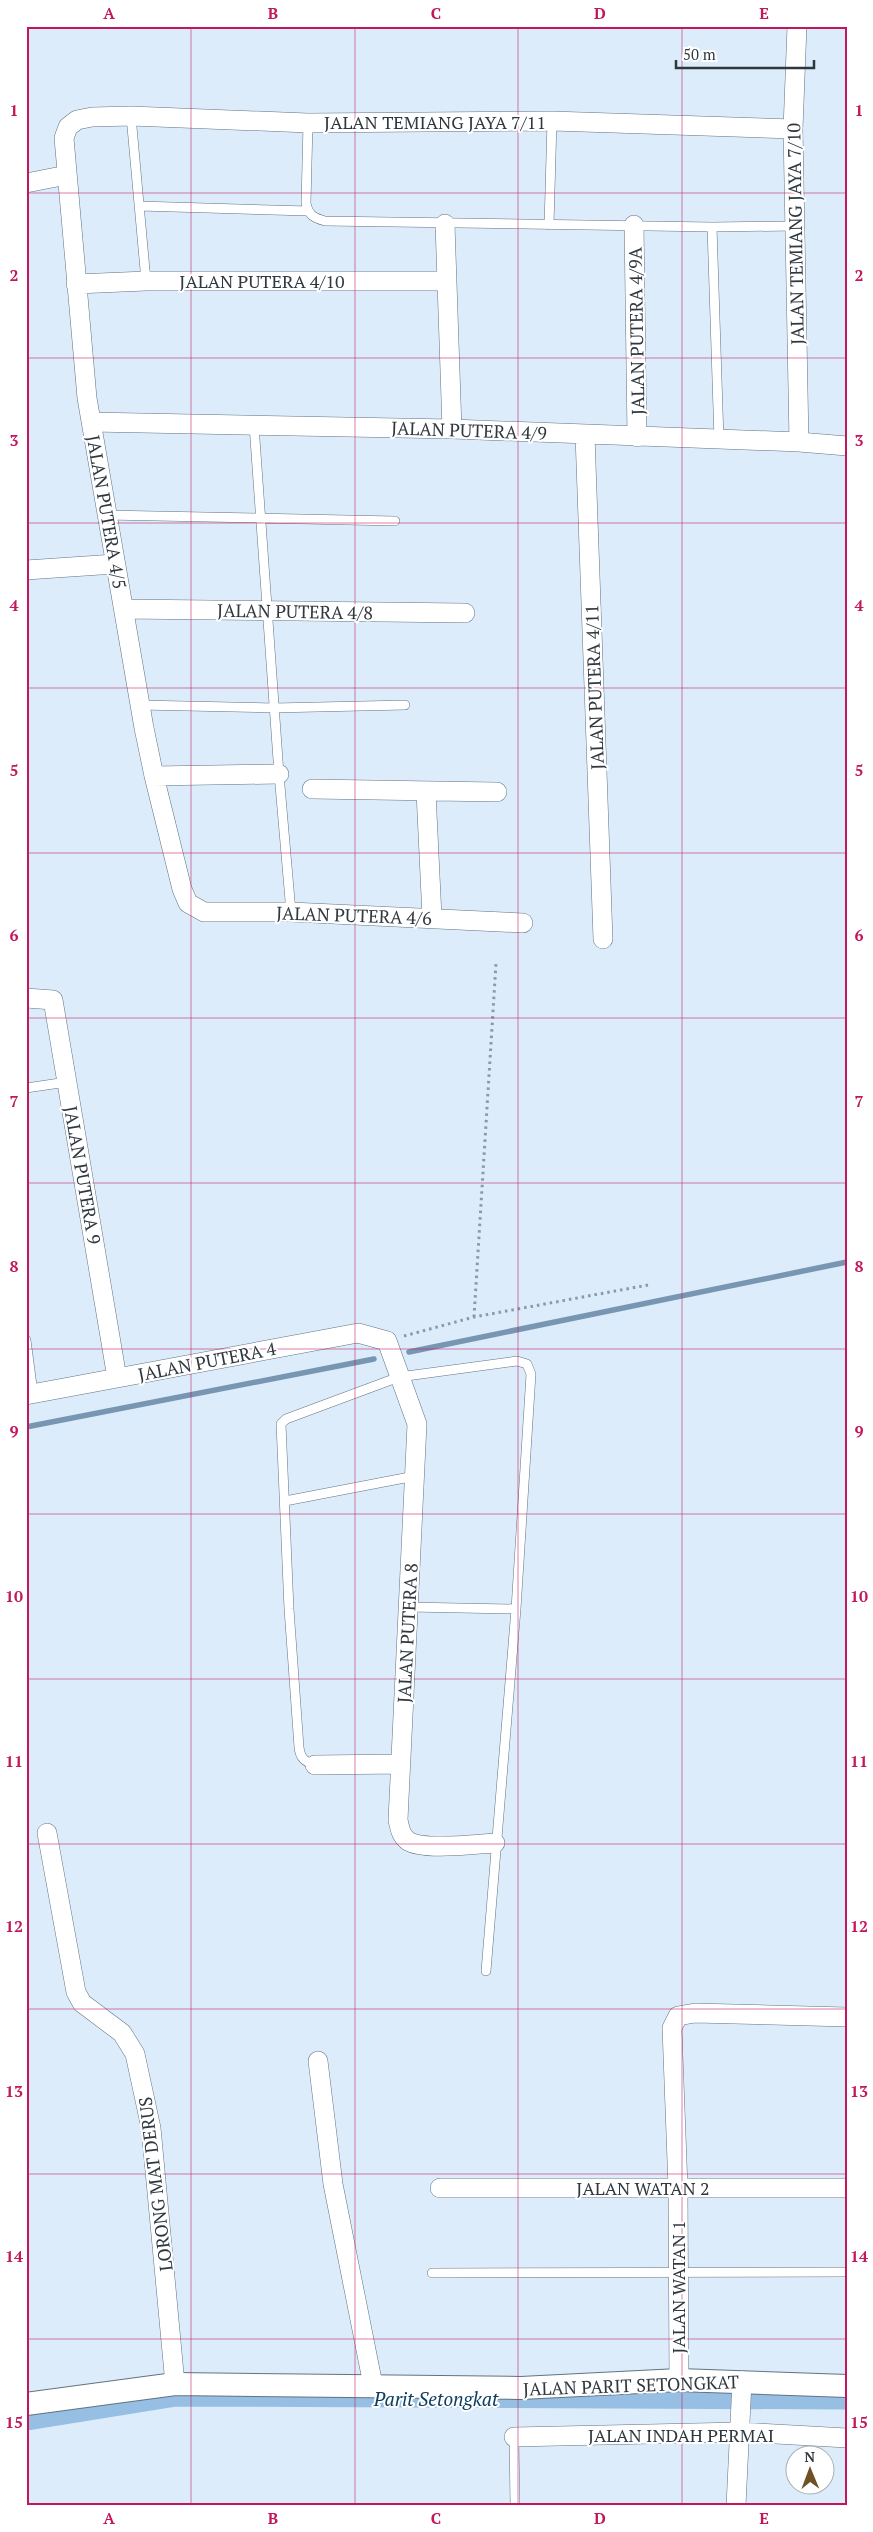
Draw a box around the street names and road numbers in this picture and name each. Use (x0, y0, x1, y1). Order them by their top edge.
street label: JALAN TEMIANG JAYA 7/11 (324, 110, 546, 134)
street label: JALAN TEMIANG JAYA 7/10 (781, 123, 809, 345)
street label: JALAN PUTERA 4/9A (623, 246, 649, 415)
street label: JALAN PUTERA 4/10 (179, 269, 345, 293)
street label: JALAN PUTERA 4/9 (391, 415, 547, 445)
street label: JALAN PUTERA 4/5 (82, 433, 132, 591)
street label: JALAN PUTERA 4/8 (217, 598, 373, 624)
street label: JALAN PUTERA 4/11 (579, 604, 609, 770)
street label: JALAN PUTERA 4/6 (276, 900, 433, 930)
street label: JALAN PUTERA 9 (59, 1104, 107, 1246)
street label: JALAN PUTERA 4 (136, 1336, 278, 1386)
street label: JALAN PUTERA 8 (391, 1562, 423, 1704)
street label: LORONG MAT DERUS (132, 2096, 178, 2272)
street label: JALAN WATAN 2 (576, 2176, 710, 2200)
street label: JALAN WATAN 1 (666, 2220, 690, 2354)
street label: JALAN PARIT SETONGKAT (523, 2369, 739, 2401)
street label: JALAN INDAH PERMAI (588, 2423, 774, 2447)

